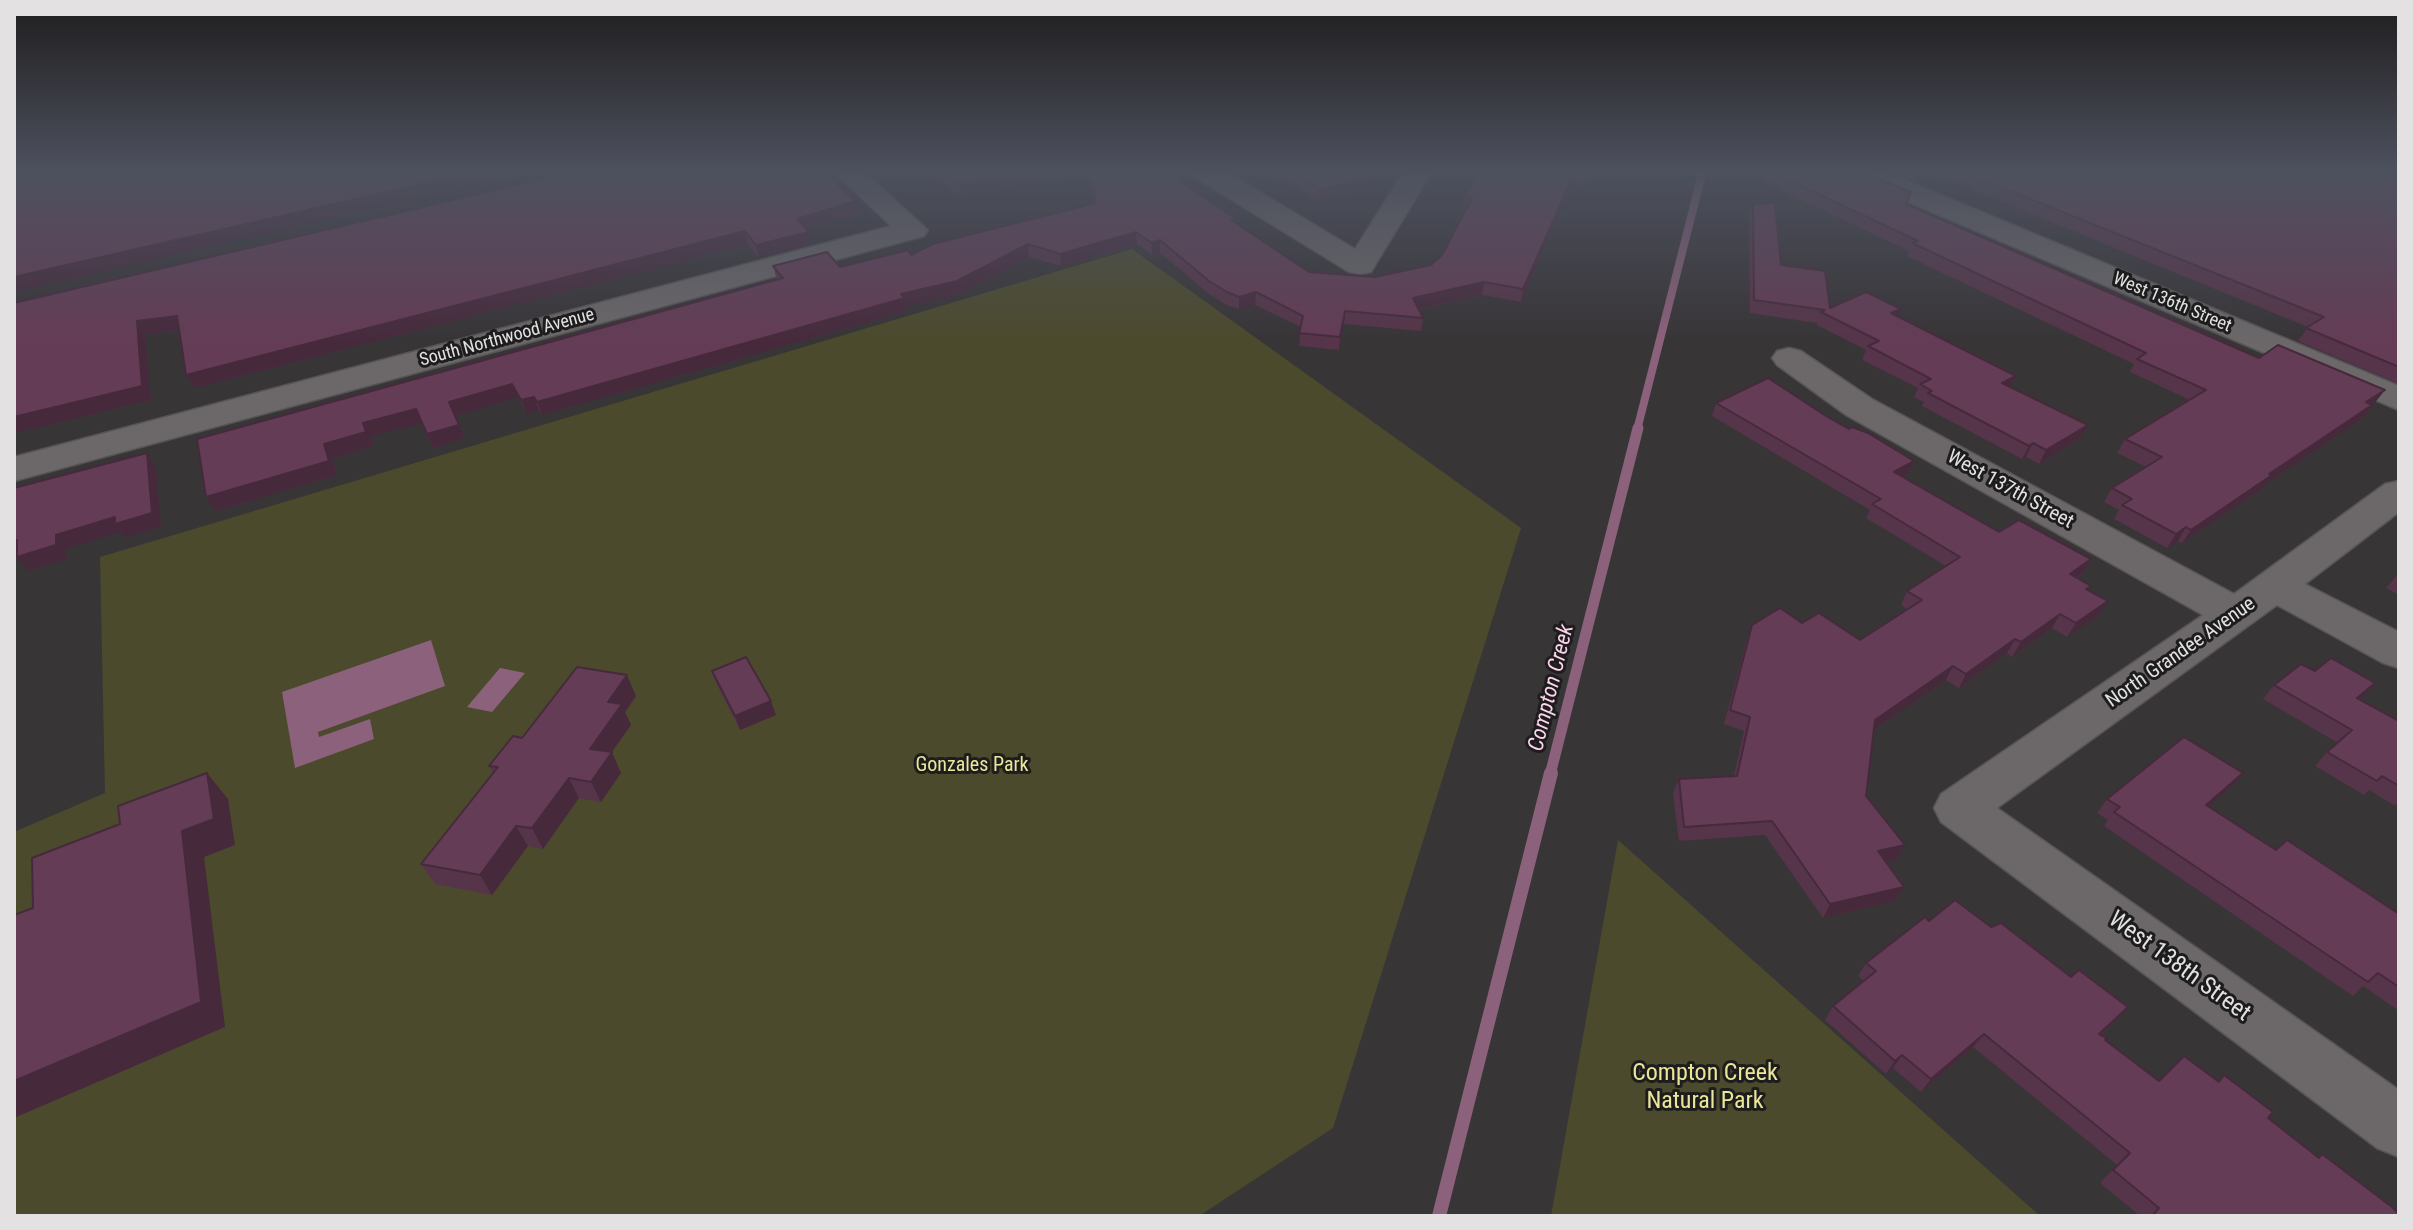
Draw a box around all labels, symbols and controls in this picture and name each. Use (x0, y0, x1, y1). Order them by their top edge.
street label: West 136th Street (2110, 268, 2234, 338)
street label: South Northwood Avenue (417, 304, 597, 372)
street label: West 137th Street (1943, 445, 2077, 535)
street label: North Grandee Avenue (2102, 592, 2260, 714)
water label: Compton Creek (1524, 622, 1580, 754)
park label: Gonzales Park (915, 754, 1029, 778)
street label: West 138th Street (2102, 906, 2256, 1028)
park label: Compton Creek Natural Park (1632, 1060, 1778, 1116)

